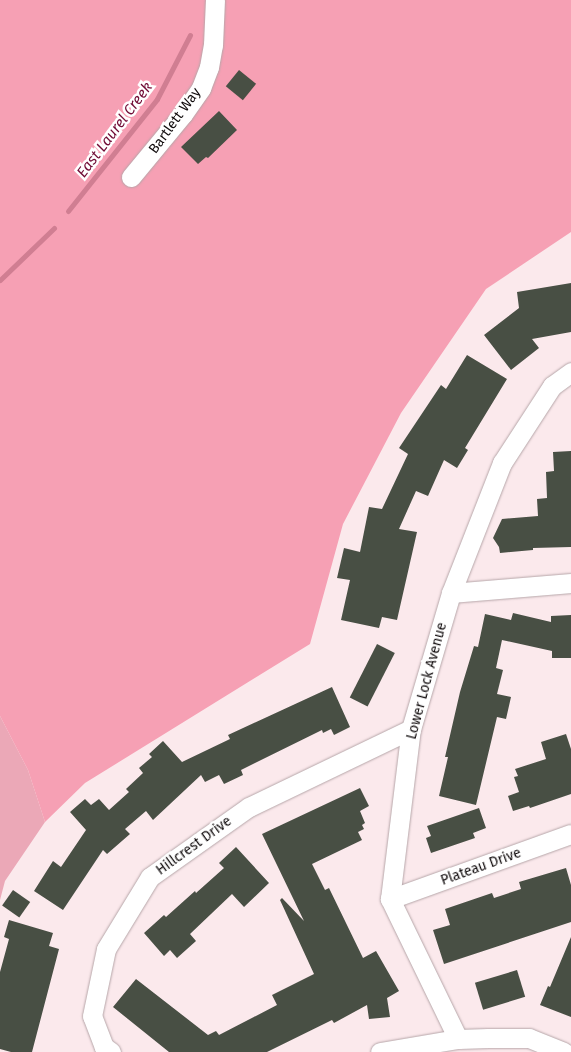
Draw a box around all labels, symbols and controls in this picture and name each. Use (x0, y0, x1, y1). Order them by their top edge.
water label: East Laurel Creek (73, 79, 157, 181)
street label: Bartlett Way (145, 85, 205, 157)
street label: Lower Lock Avenue (403, 621, 451, 741)
street label: Hillcrest Drive (153, 813, 235, 879)
street label: Plateau Drive (439, 845, 523, 889)

